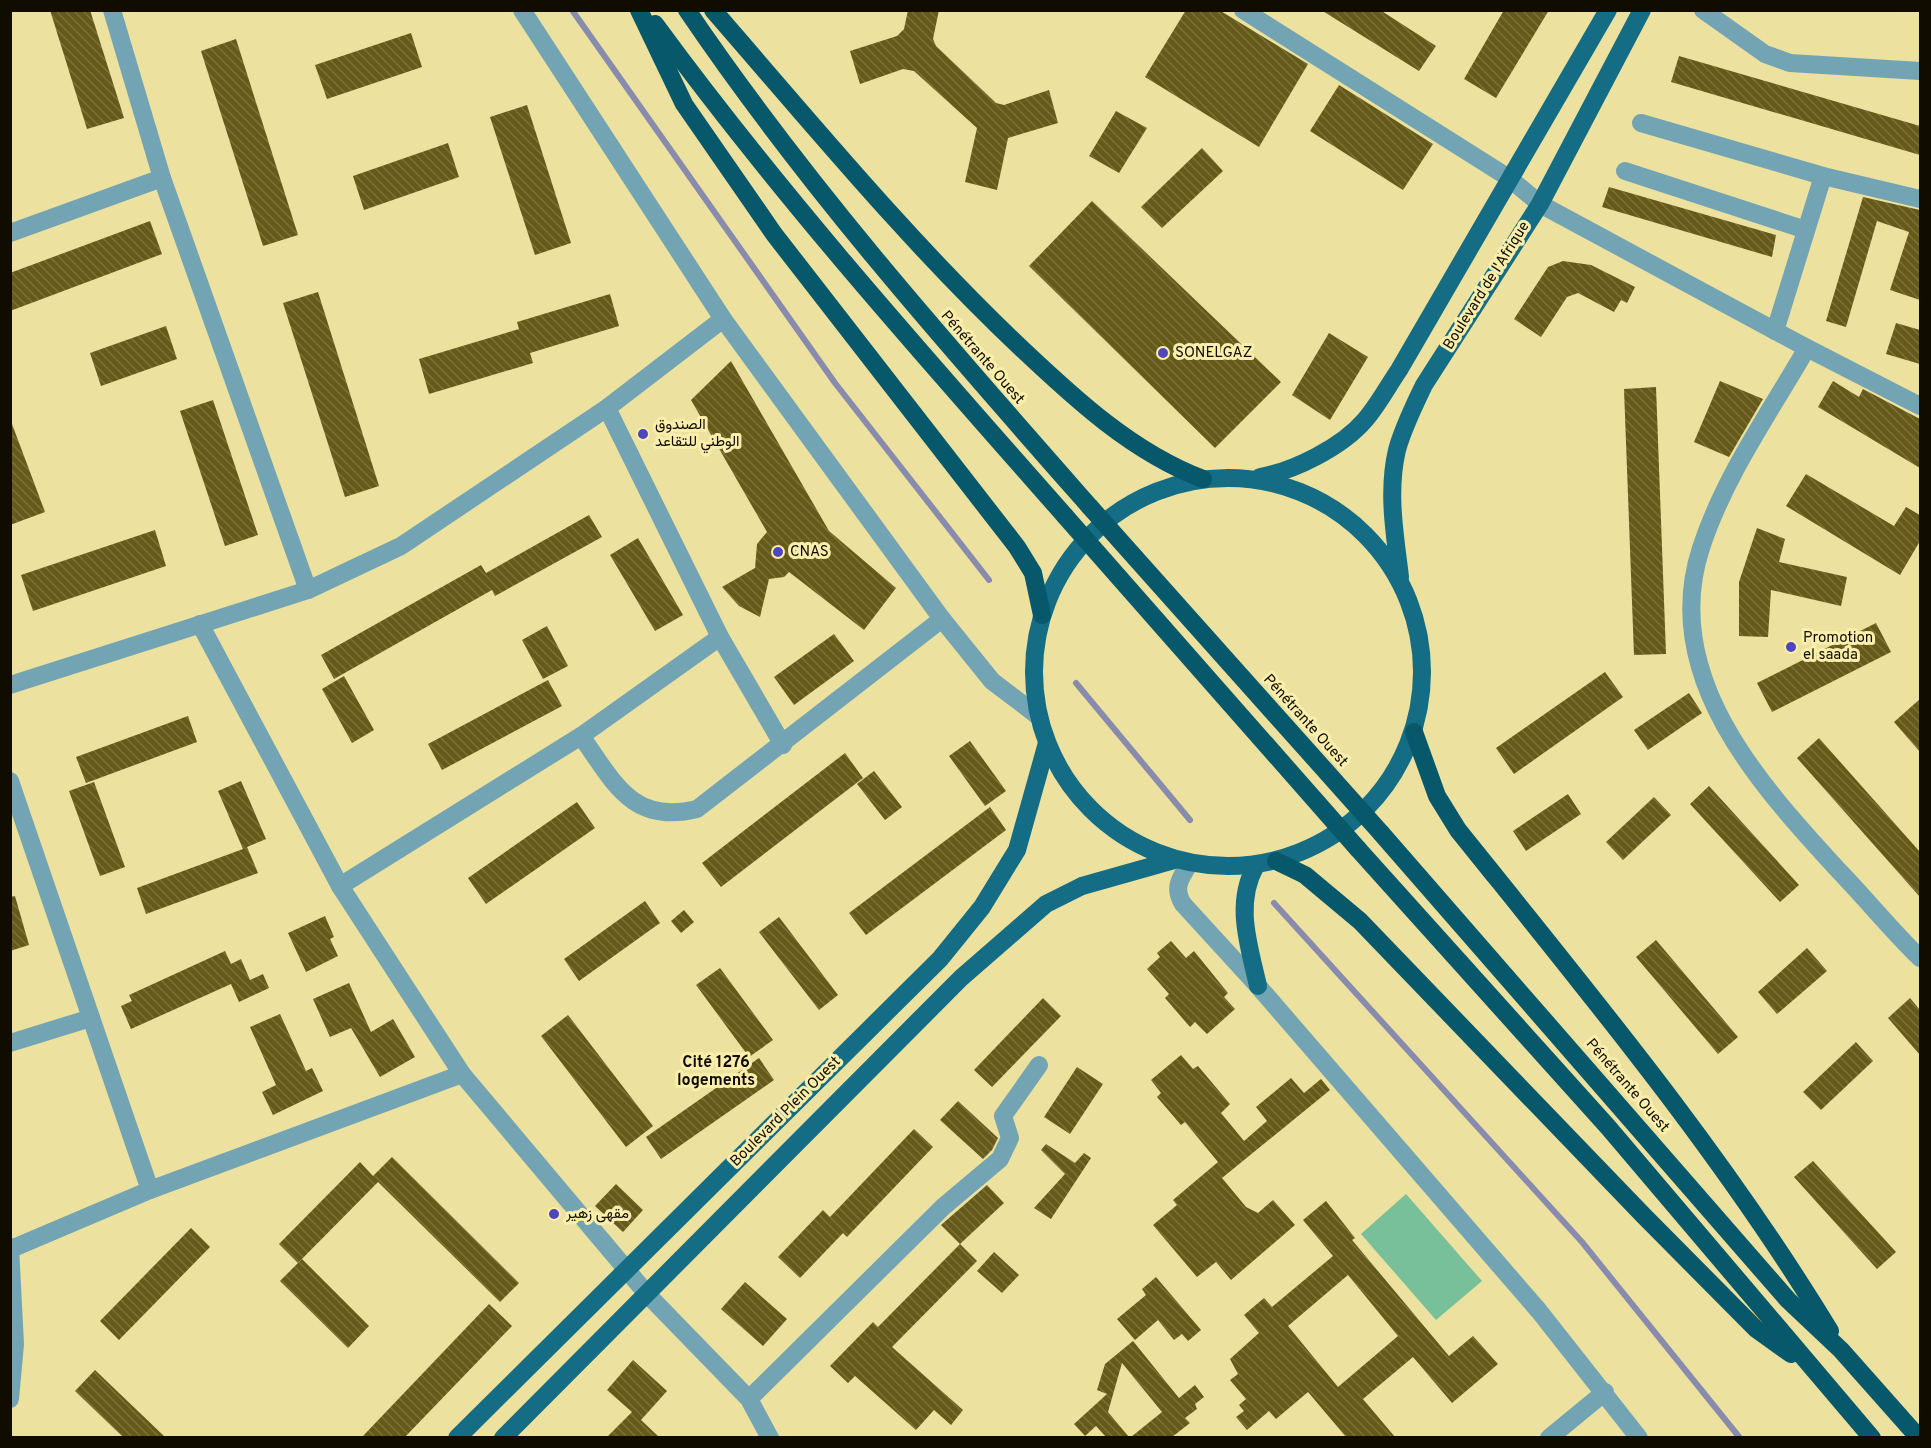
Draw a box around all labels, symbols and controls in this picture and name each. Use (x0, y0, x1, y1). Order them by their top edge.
street label: Boulevard de l'Afrique (1440, 218, 1534, 354)
street label: Pénétrante Ouest (936, 307, 1028, 409)
place label: SONELGAZ (1175, 344, 1252, 363)
marker: SONELGAZ (1156, 346, 1170, 360)
place label: الصندوق الوطني للتقاعد (655, 416, 740, 454)
marker: الصندوق الوطني للتقاعد (636, 427, 650, 441)
place label: CNAS (790, 543, 829, 562)
marker: CNAS (771, 545, 785, 559)
place label: Promotion el saada (1803, 629, 1873, 665)
marker: Promotion el saada (1784, 640, 1798, 654)
street label: Pénétrante Ouest (1258, 671, 1352, 771)
street label: Pénétrante Ouest (1581, 1035, 1673, 1137)
district label: Cité 1276 logements (677, 1053, 755, 1091)
street label: Boulevard Plein Ouest (727, 1053, 845, 1171)
place label: مقهى زهير (565, 1205, 629, 1224)
marker: مقهى زهير (547, 1207, 561, 1221)

